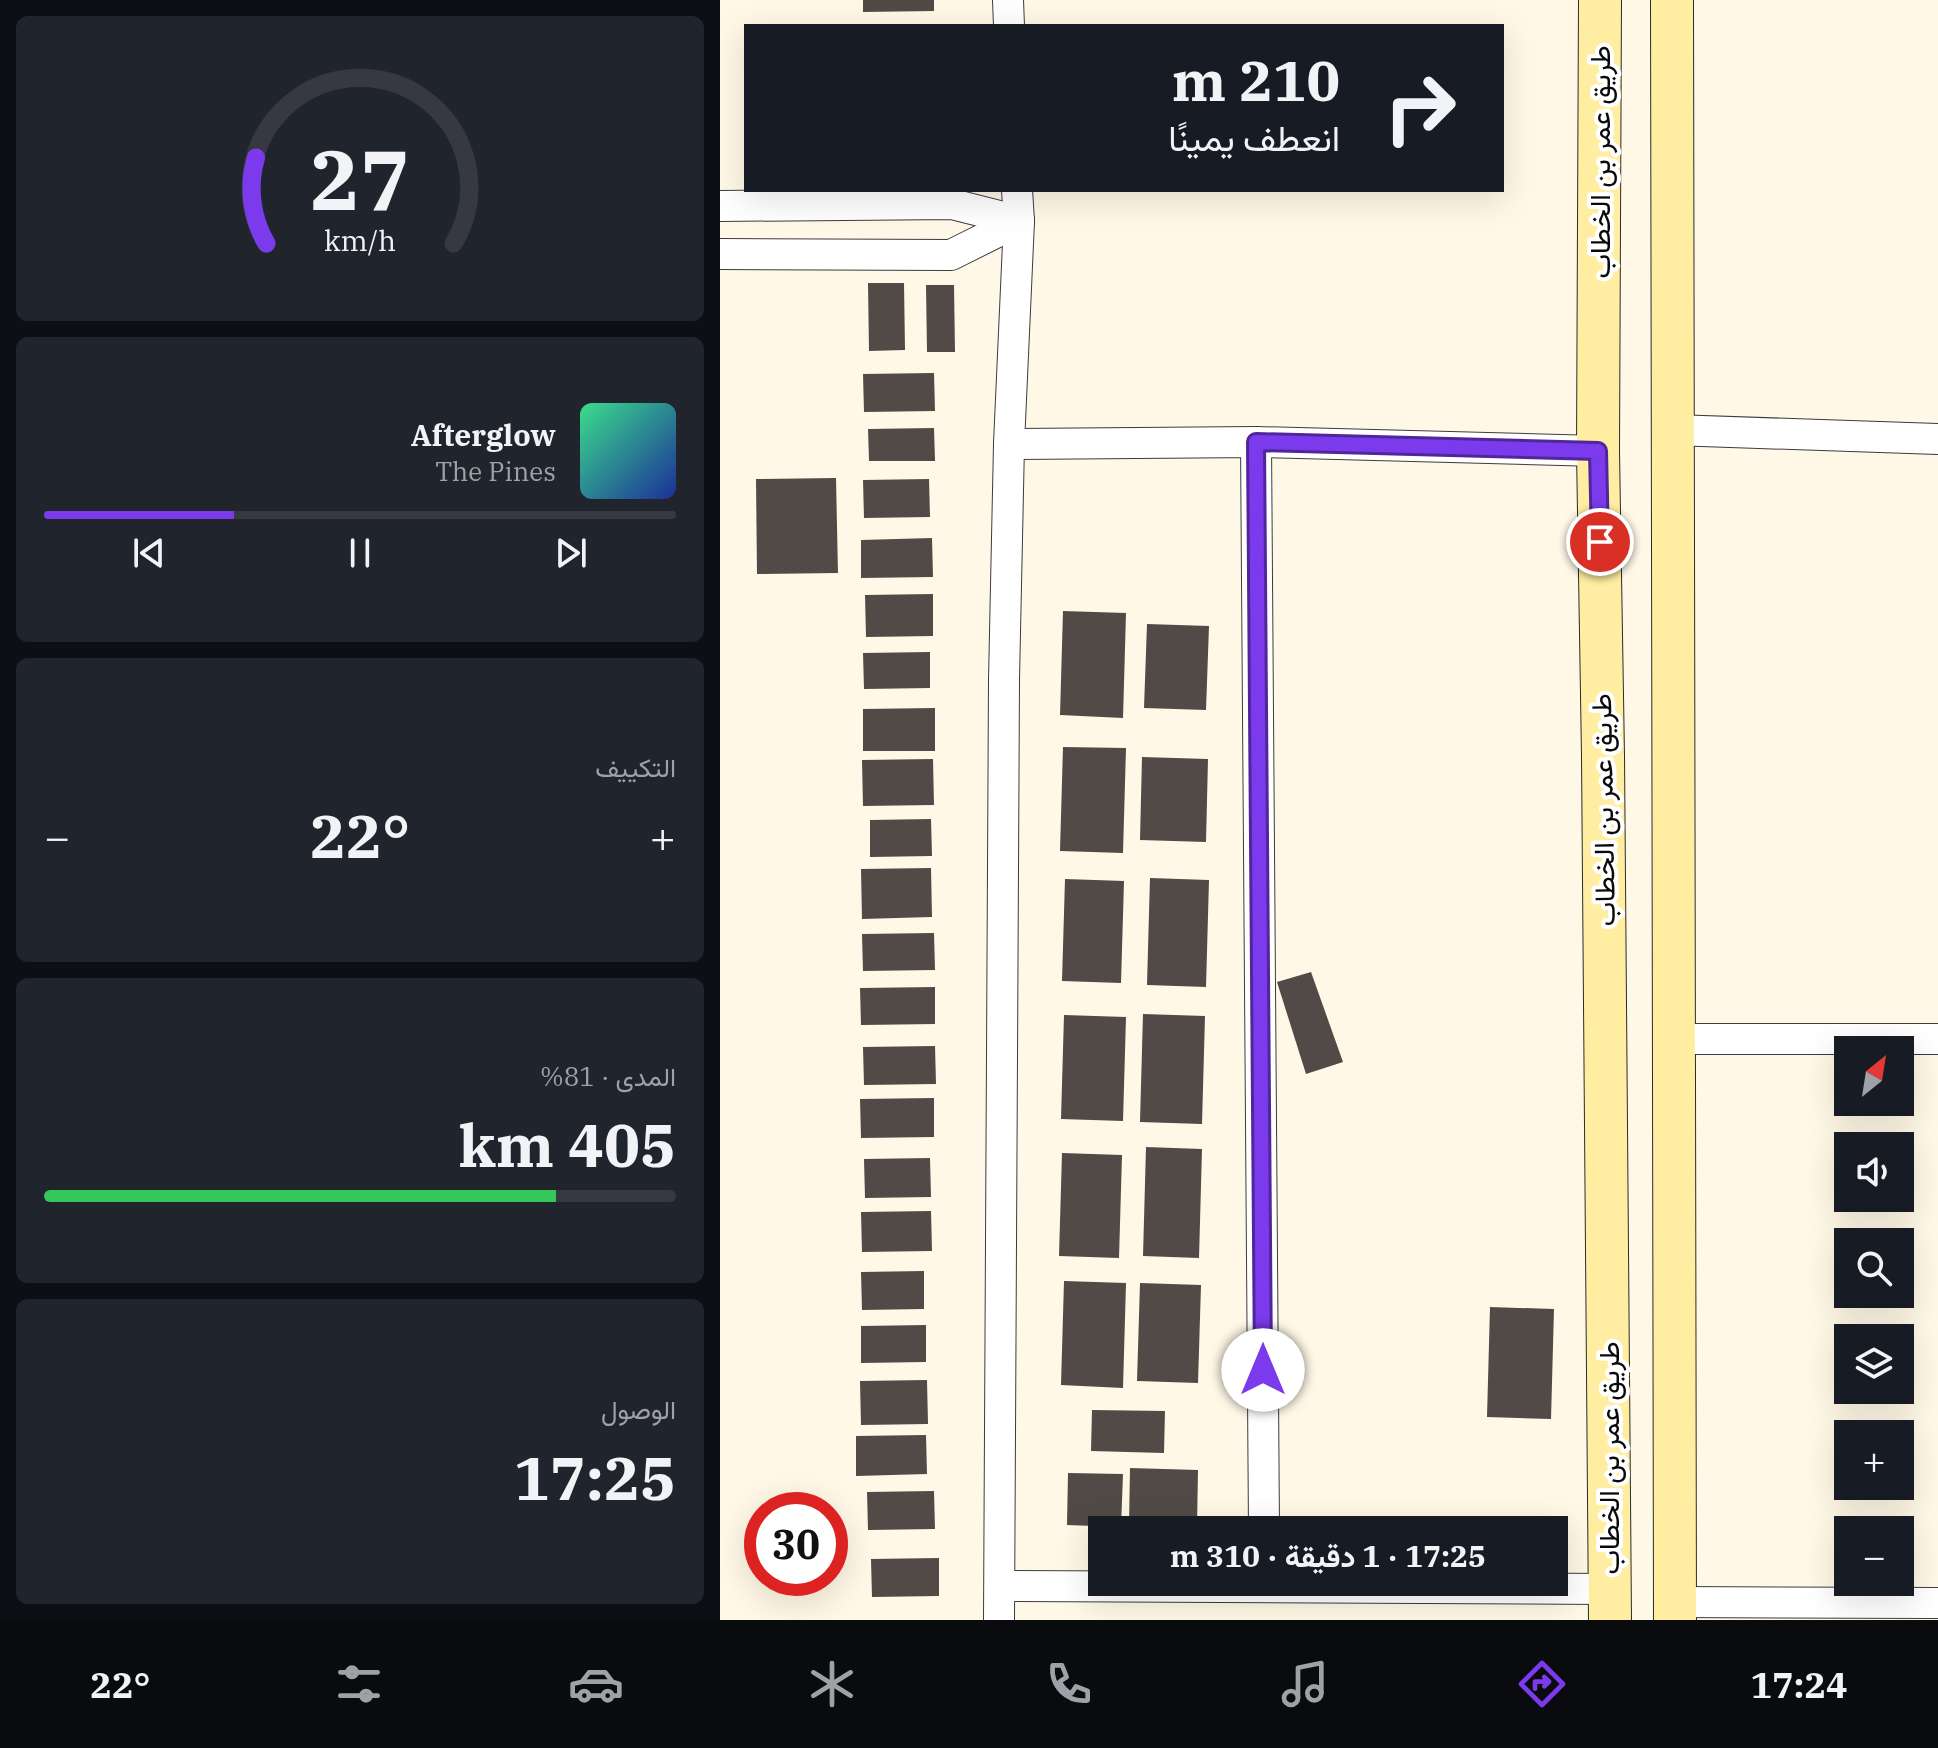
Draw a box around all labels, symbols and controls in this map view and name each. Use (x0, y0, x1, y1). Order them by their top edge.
text: 210 m (1172, 44, 1340, 116)
street label: طريق عمر بن الخطاب (1581, 45, 1618, 279)
icon: right (1368, 56, 1472, 160)
text: انعطف يمينًا (1168, 114, 1340, 161)
text: 27 (310, 125, 410, 233)
text: km/h (324, 223, 396, 260)
text: Afterglow (411, 415, 556, 454)
text: The Pines (435, 454, 556, 488)
pin (1566, 508, 1634, 576)
icon: arrive (1578, 520, 1622, 564)
icon: previous (127, 531, 171, 575)
icon: pause (338, 531, 382, 575)
icon: next (549, 531, 593, 575)
street label: طريق عمر بن الخطاب (1582, 693, 1623, 927)
text: التكييف (595, 750, 676, 784)
text: 22° (310, 796, 410, 875)
text: − (44, 808, 70, 865)
text: + (650, 808, 676, 865)
north arrow (1834, 1036, 1914, 1116)
map controls (1834, 1036, 1914, 1596)
text: المدى · 81% (540, 1059, 676, 1093)
text: 405 km (458, 1105, 676, 1184)
button: sound (1834, 1132, 1914, 1212)
button: search (1834, 1228, 1914, 1308)
button: layers (1834, 1324, 1914, 1404)
position arrow (1221, 1328, 1305, 1412)
street label: طريق عمر بن الخطاب (1590, 1341, 1627, 1575)
text: الوصول (601, 1392, 676, 1426)
button: + (1834, 1420, 1914, 1500)
text: 17:25 (514, 1438, 676, 1517)
speed limit sign: 30 (744, 1492, 848, 1596)
button: − (1834, 1516, 1914, 1596)
text: 17:25 · 1 دقيقة · 310 m (1170, 1536, 1486, 1575)
icon: filters (331, 1656, 387, 1712)
icon: car (568, 1656, 624, 1712)
icon: climate (804, 1656, 860, 1712)
icon: phone (1041, 1656, 1097, 1712)
icon: music (1277, 1656, 1333, 1712)
icon: directions (1514, 1656, 1570, 1712)
text: 22° (90, 1661, 150, 1708)
text: 17:24 (1750, 1661, 1848, 1708)

